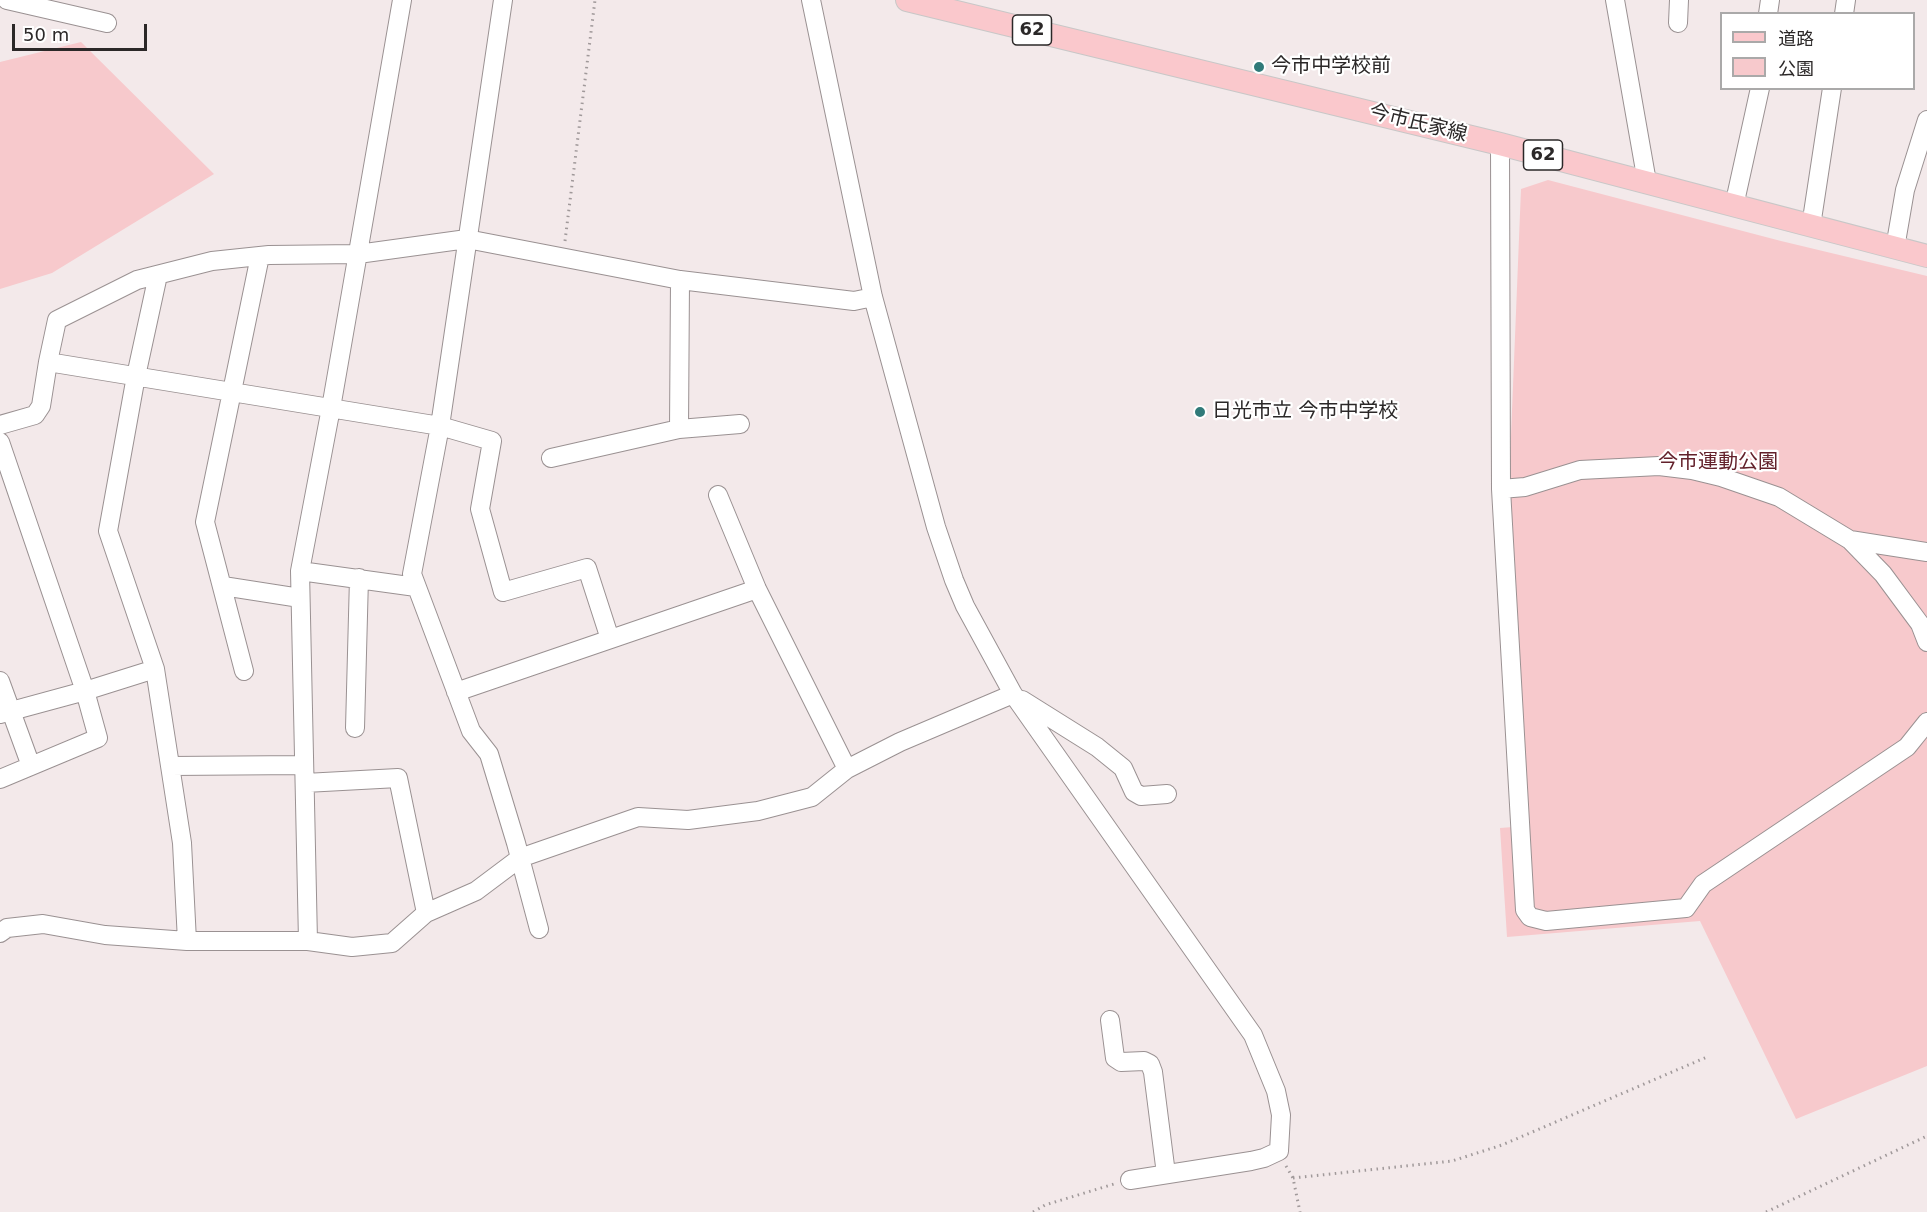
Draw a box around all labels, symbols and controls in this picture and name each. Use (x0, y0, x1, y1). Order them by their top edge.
scale bar (15, 12, 150, 50)
legend (1720, 12, 1915, 90)
road number: 62 (1012, 15, 1052, 45)
text: 50 m (23, 24, 69, 45)
text: 道路 (1778, 28, 1814, 49)
place label: 今市中学校前 (1271, 55, 1391, 79)
text: 公園 (1778, 58, 1814, 79)
marker: 今市中学校前 (1252, 60, 1266, 74)
street label: 今市氏家線 (1367, 100, 1469, 148)
road number: 62 (1524, 140, 1562, 170)
place label: 日光市立 今市中学校 (1212, 400, 1398, 424)
marker: 日光市立 今市中学校 (1193, 405, 1207, 419)
park label: 今市運動公園 (1658, 451, 1778, 475)

